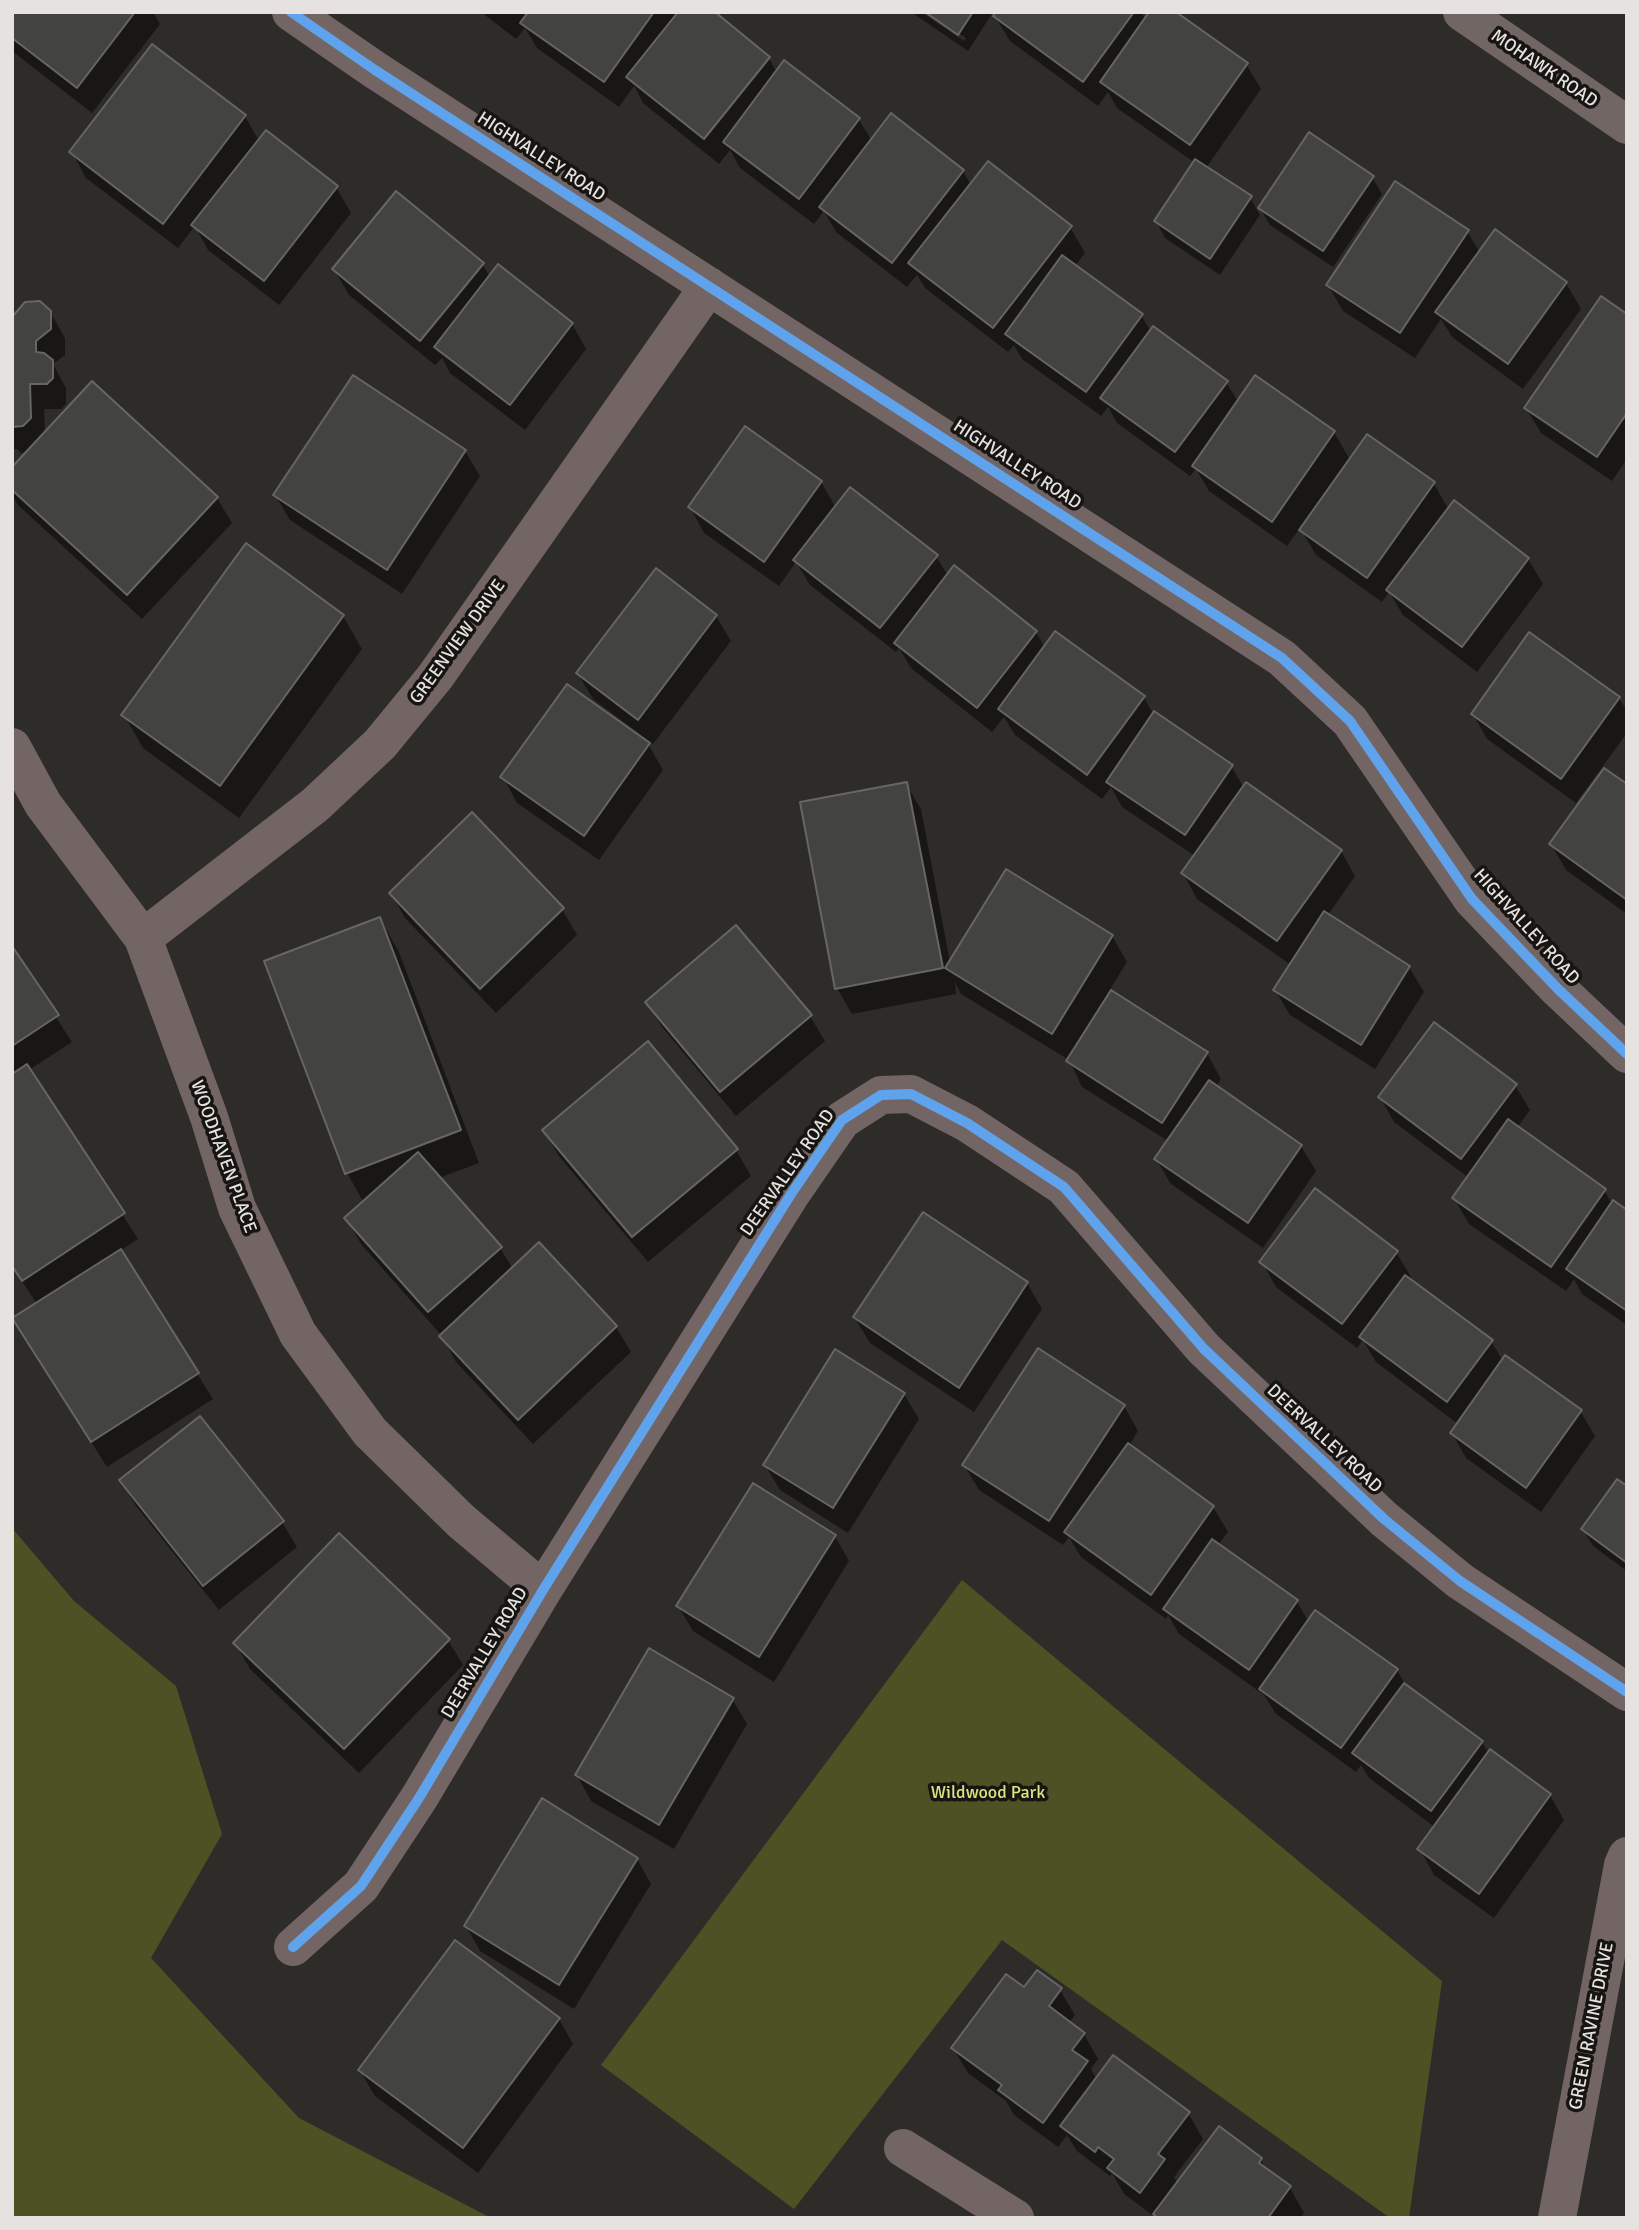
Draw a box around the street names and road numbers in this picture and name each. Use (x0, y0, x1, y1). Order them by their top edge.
street label: MOHAWK ROAD (1487, 25, 1601, 113)
street label: HIGHVALLEY ROAD (473, 108, 609, 206)
street label: HIGHVALLEY ROAD (949, 416, 1085, 514)
street label: GREENVIEW DRIVE (406, 576, 510, 708)
street label: HIGHVALLEY ROAD (1468, 865, 1584, 989)
street label: WOODHAVEN PLACE (185, 1078, 261, 1236)
street label: DEERVALLEY ROAD (736, 1106, 840, 1240)
street label: DEERVALLEY ROAD (1262, 1380, 1386, 1498)
street label: DEERVALLEY ROAD (437, 1583, 533, 1723)
street label: GREEN RAVINE DRIVE (1565, 1940, 1619, 2112)

